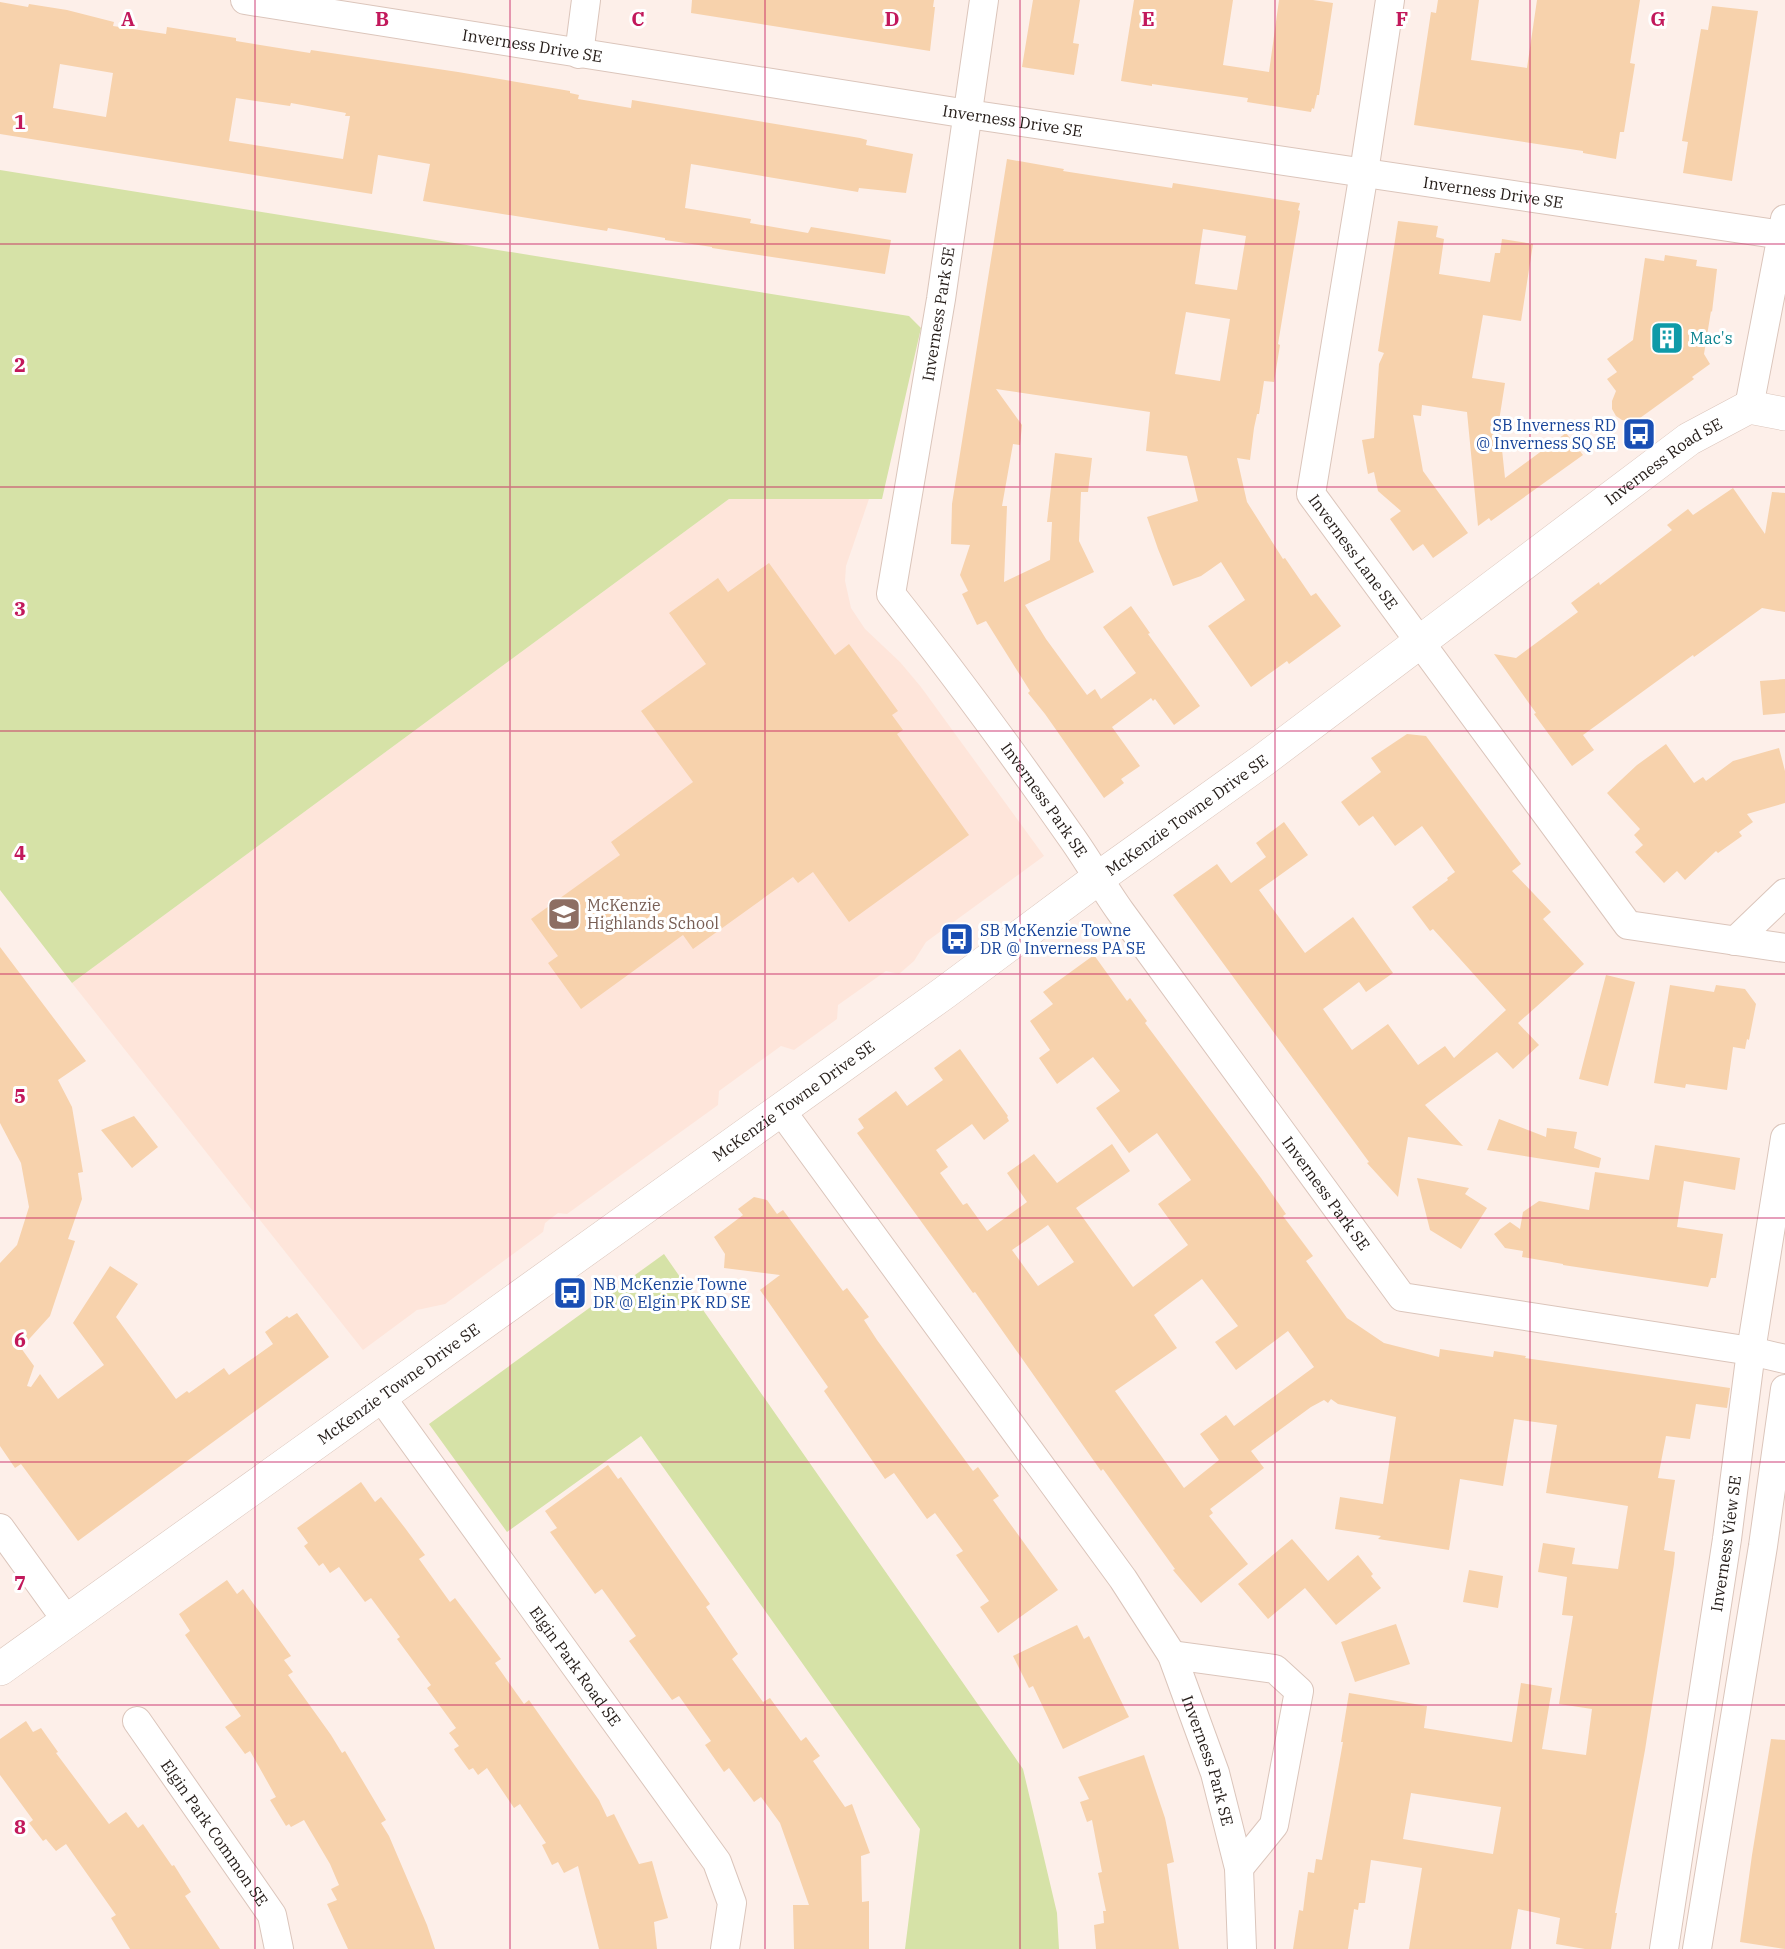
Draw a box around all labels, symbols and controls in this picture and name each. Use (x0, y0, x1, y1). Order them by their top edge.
text: A (121, 5, 135, 32)
text: B (375, 5, 389, 32)
text: C (631, 5, 645, 32)
text: D (884, 5, 900, 32)
text: E (1141, 5, 1155, 32)
text: F (1396, 5, 1408, 32)
text: G (1650, 5, 1666, 32)
street label: Inverness Drive SE (461, 24, 604, 66)
street label: Inverness Drive SE (941, 100, 1084, 141)
text: 1 (14, 108, 26, 135)
street label: Inverness Drive SE (1422, 172, 1565, 212)
street label: Inverness Park SE (917, 245, 959, 383)
building icon: Mac's (1649, 320, 1685, 356)
place label: Mac's (1690, 328, 1732, 348)
text: 2 (14, 351, 26, 378)
street label: Inverness Road SE (1601, 413, 1726, 509)
place label: SB Inverness RD @ Inverness SQ SE (1476, 415, 1616, 453)
bus stop icon: SB Inverness RD @ Inverness SQ SE (1621, 416, 1657, 452)
street label: Inverness Lane SE (1304, 490, 1402, 613)
text: 3 (14, 595, 26, 622)
street label: Inverness Park SE (997, 738, 1092, 861)
street label: McKenzie Towne Drive SE (1102, 750, 1272, 880)
text: 4 (14, 839, 26, 866)
place label: McKenzie Highlands School (587, 895, 719, 933)
school or university icon: McKenzie Highlands School (546, 896, 582, 932)
place label: SB McKenzie Towne DR @ Inverness PA SE (980, 920, 1146, 958)
bus stop icon: SB McKenzie Towne DR @ Inverness PA SE (939, 921, 975, 957)
street label: McKenzie Towne Drive SE (708, 1036, 879, 1166)
text: 5 (14, 1082, 26, 1109)
street label: Inverness Park SE (1278, 1132, 1374, 1254)
place label: NB McKenzie Towne DR @ Elgin PK RD SE (593, 1274, 750, 1312)
bus stop icon: NB McKenzie Towne DR @ Elgin PK RD SE (552, 1275, 588, 1311)
street label: McKenzie Towne Drive SE (313, 1319, 483, 1449)
text: 6 (14, 1326, 26, 1353)
street label: Inverness View SE (1706, 1474, 1745, 1613)
text: 7 (14, 1569, 26, 1596)
street label: Elgin Park Road SE (525, 1602, 625, 1730)
street label: Inverness Park SE (1178, 1693, 1238, 1828)
street label: Elgin Park Common SE (157, 1756, 273, 1910)
text: 8 (14, 1813, 26, 1840)

